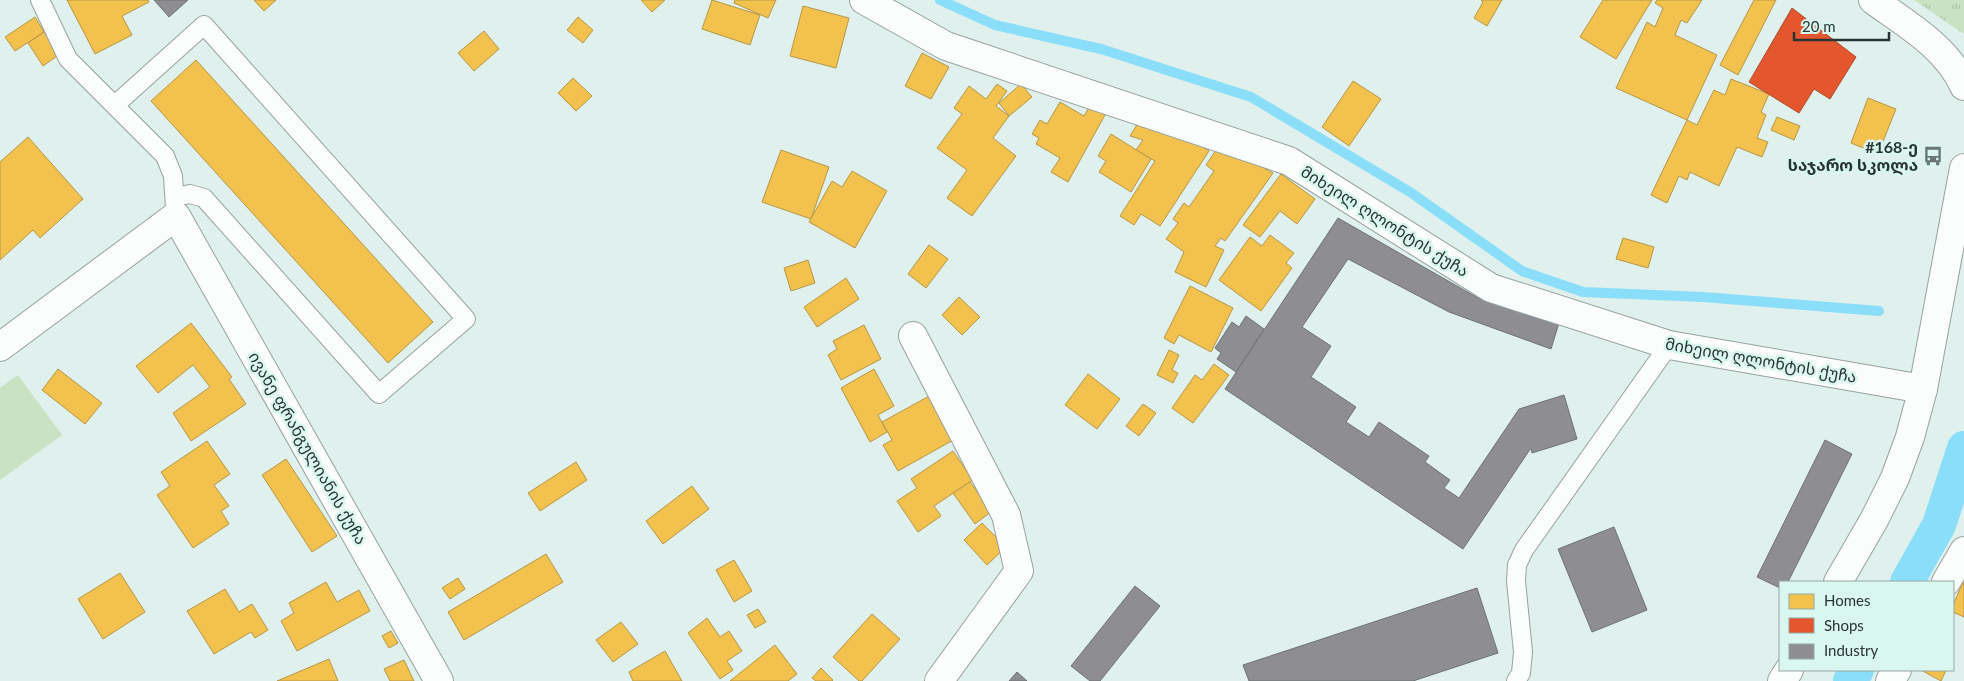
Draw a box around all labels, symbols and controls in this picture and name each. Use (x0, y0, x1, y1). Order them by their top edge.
scale bar (1794, 10, 1889, 42)
text: 20 m (1802, 17, 1836, 35)
place label: #168-ე საჯარო სკოლა (1788, 137, 1918, 176)
bus stop icon: #168-ე საჯარო სკოლა (1922, 145, 1944, 167)
street label: მიხეილ ღლონტის ქუჩა (1297, 161, 1473, 282)
street label: მიხეილ ღლონტის ქუჩა (1664, 333, 1858, 388)
street label: ივანე ფრანგულიანის ქუჩა (244, 348, 371, 548)
legend (1779, 581, 1954, 671)
text: Homes (1824, 591, 1870, 609)
text: Shops (1824, 616, 1864, 634)
text: Industry (1824, 641, 1879, 659)

